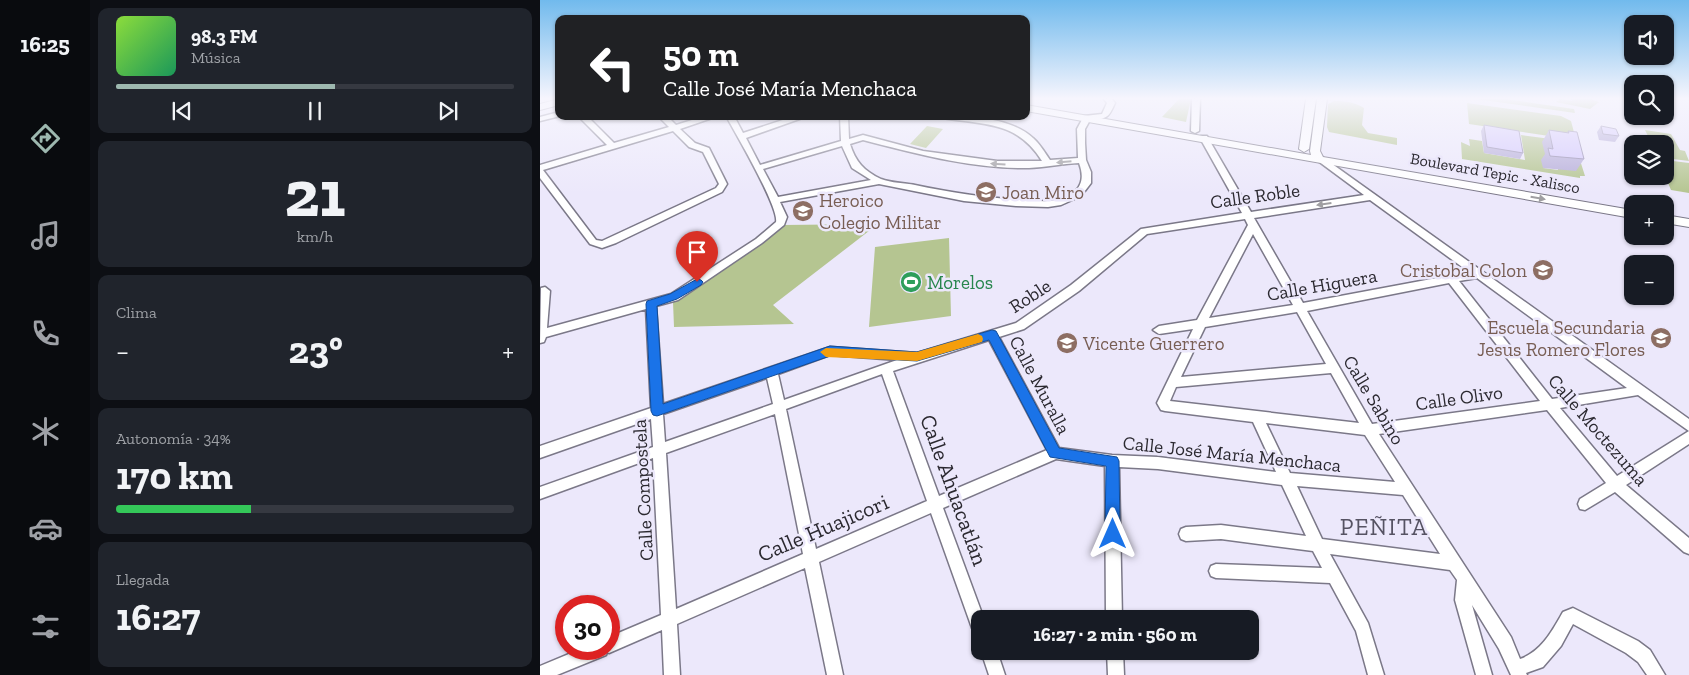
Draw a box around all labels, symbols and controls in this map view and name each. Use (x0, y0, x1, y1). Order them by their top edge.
map controls (1624, 15, 1674, 305)
button: sound (1624, 15, 1674, 65)
text: 98.3 FM (191, 25, 257, 48)
text: 16:25 (20, 31, 70, 58)
text: 50 m (663, 33, 739, 75)
icon: left (580, 35, 645, 100)
text: Música (191, 48, 240, 67)
text: Calle José María Menchaca (663, 75, 917, 102)
button: search (1624, 75, 1674, 125)
icon: previous (168, 97, 196, 125)
icon: pause (301, 97, 329, 125)
icon: next (434, 97, 462, 125)
icon: directions (28, 121, 63, 156)
button: layers (1624, 135, 1674, 185)
street label: Boulevard Tepic - Xalisco (1409, 149, 1581, 197)
text: 21 (284, 155, 346, 233)
one-way arrow (1056, 158, 1072, 166)
one-way arrow (990, 159, 1006, 167)
street label: Calle Roble (1209, 178, 1301, 214)
school or university icon: Joan Miro (974, 180, 998, 204)
place label: Joan Miro (1002, 181, 1084, 204)
place label: Heroico Colegio Militar (819, 189, 941, 234)
one-way arrow (1530, 194, 1545, 202)
button: + (1624, 195, 1674, 245)
school or university icon: Heroico Colegio Militar (791, 199, 815, 223)
one-way arrow (1315, 200, 1331, 208)
icon: music (28, 218, 63, 253)
text: km/h (297, 227, 333, 246)
pin (676, 231, 718, 282)
icon: arrive (683, 238, 711, 266)
button: − (1624, 255, 1674, 305)
school or university icon: Cristobal Colon (1531, 258, 1555, 282)
place label: Cristobal Colon (1400, 259, 1527, 282)
street label: Calle Higuera (1265, 264, 1379, 306)
sports icon: Morelos (899, 270, 923, 294)
place label: Morelos (927, 271, 993, 294)
street label: Roble (1005, 274, 1055, 318)
text: Clima (116, 303, 157, 322)
icon: phone (28, 316, 63, 351)
place label: Escuela Secundaria Jesus Romero Flores (1477, 316, 1645, 361)
school or university icon: Escuela Secundaria Jesus Romero Flores (1649, 326, 1673, 350)
text: 23° (288, 327, 343, 373)
school or university icon: Vicente Guerrero (1055, 331, 1079, 355)
street label: Calle Muralla (1004, 332, 1076, 438)
place label: Vicente Guerrero (1082, 332, 1225, 355)
text: − (116, 335, 129, 368)
text: + (502, 335, 514, 368)
street label: Calle Sabino (1338, 351, 1410, 449)
street label: Calle Moctezuma (1543, 369, 1653, 491)
street label: Calle Olivo (1414, 380, 1504, 415)
street label: Calle Ahuacatlán (914, 411, 994, 570)
icon: climate (28, 414, 63, 449)
street label: Calle Compostela (628, 419, 658, 561)
text: Autonomía · 34% (116, 429, 231, 448)
street label: Calle José María Menchaca (1122, 431, 1342, 477)
text: 170 km (116, 453, 233, 499)
street label: Calle Huajicori (753, 488, 893, 568)
position arrow (1086, 507, 1138, 559)
icon: car (28, 511, 63, 546)
district label: PEÑITA (1340, 512, 1428, 541)
text: Llegada (116, 570, 170, 589)
text: 16:27 (116, 594, 200, 640)
speed limit sign: 30 (555, 595, 620, 660)
icon: filters (28, 609, 63, 644)
text: 16:27 · 2 min · 560 m (1033, 623, 1197, 646)

